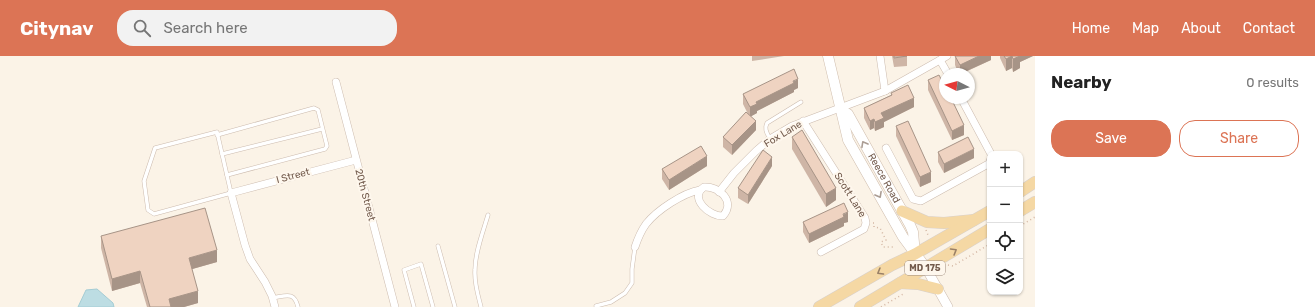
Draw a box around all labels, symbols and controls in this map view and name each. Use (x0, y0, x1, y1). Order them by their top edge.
search box (117, 10, 397, 46)
text: Citynav (20, 17, 93, 40)
icon: search (131, 17, 153, 39)
text: Search here (163, 19, 248, 37)
text: Home (1072, 20, 1110, 37)
text: Map (1132, 20, 1159, 37)
text: About (1181, 20, 1221, 37)
text: Contact (1243, 20, 1295, 37)
north arrow (939, 68, 975, 104)
text: Nearby (1051, 72, 1112, 92)
text: 0 results (1246, 75, 1299, 90)
street label: Fox Lane (762, 118, 804, 150)
button: Save (1051, 120, 1171, 157)
button: Share (1179, 120, 1299, 157)
one-way arrow (861, 141, 868, 148)
street label: Reece Road (865, 151, 903, 205)
map controls (987, 151, 1023, 295)
button: + (987, 151, 1023, 187)
street label: I Street (275, 166, 311, 186)
street label: 20th Street (352, 168, 378, 223)
street label: Scott Lane (832, 170, 869, 220)
button: − (987, 187, 1023, 223)
one-way arrow (874, 191, 881, 198)
button: locate (987, 223, 1023, 259)
one-way arrow (950, 249, 957, 256)
button: layers (987, 259, 1023, 295)
road number: MD 175 (905, 261, 945, 275)
one-way arrow (877, 267, 884, 274)

